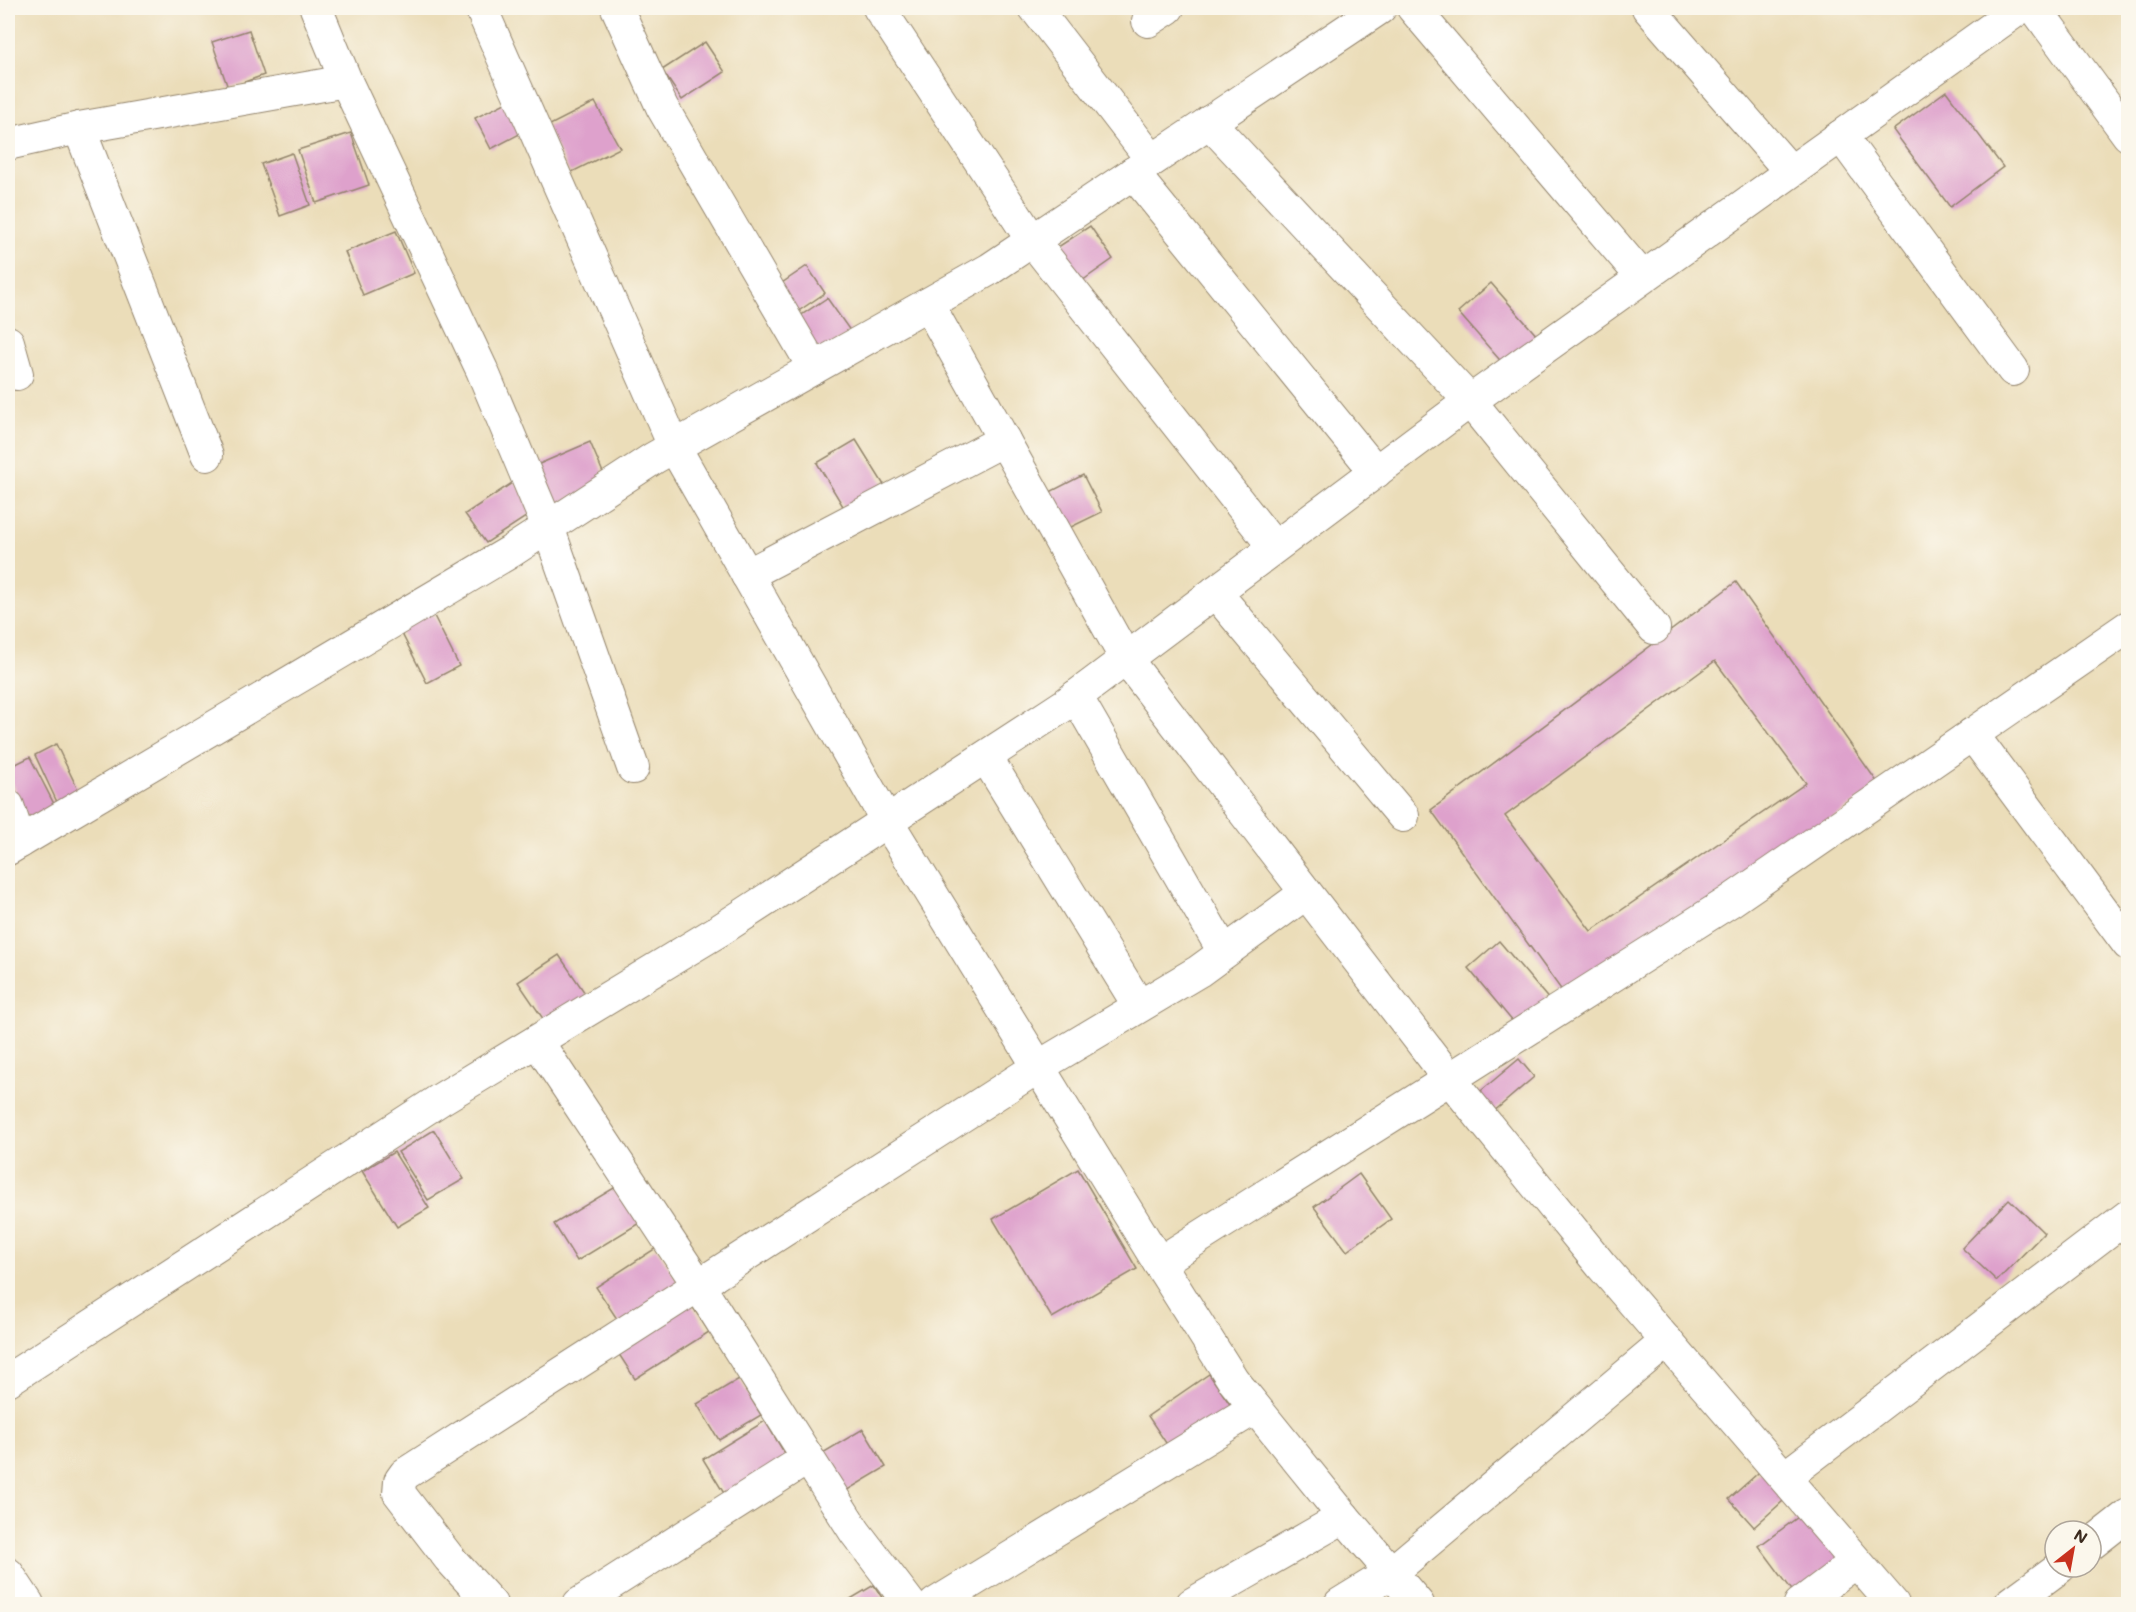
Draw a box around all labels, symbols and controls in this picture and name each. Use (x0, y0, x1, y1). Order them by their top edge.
north arrow (2043, 1519, 2103, 1579)
text: N (2070, 1524, 2092, 1548)

